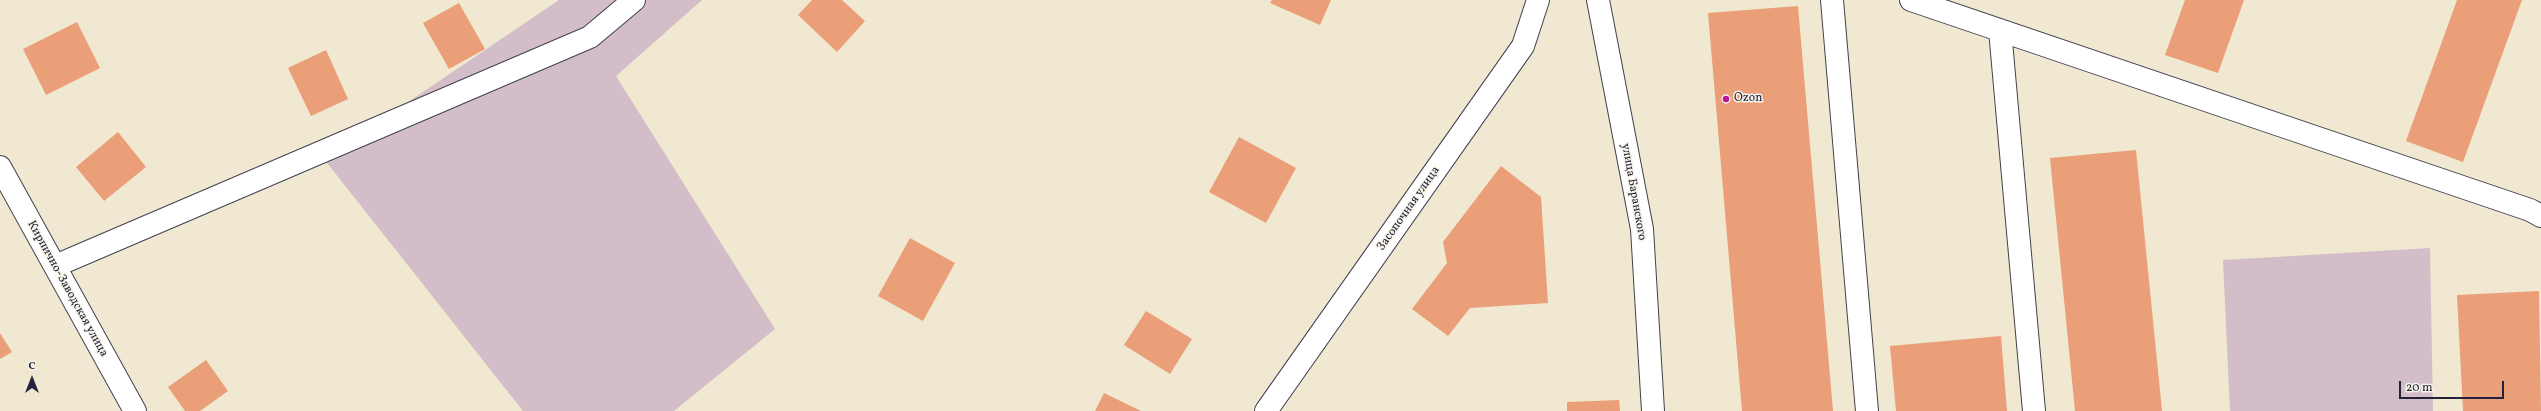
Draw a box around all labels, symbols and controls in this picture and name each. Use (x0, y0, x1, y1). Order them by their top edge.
place label: Ozon (1734, 92, 1762, 106)
marker: Ozon (1721, 94, 1731, 104)
street label: улица Баранского (1617, 142, 1649, 242)
street label: Засопочная улица (1375, 164, 1443, 254)
street label: Кирпично-Заводская улица (23, 218, 111, 360)
north arrow (12, 359, 52, 399)
text: С (28, 359, 36, 374)
scale bar (2401, 373, 2506, 399)
text: 20 m (2406, 380, 2433, 396)

